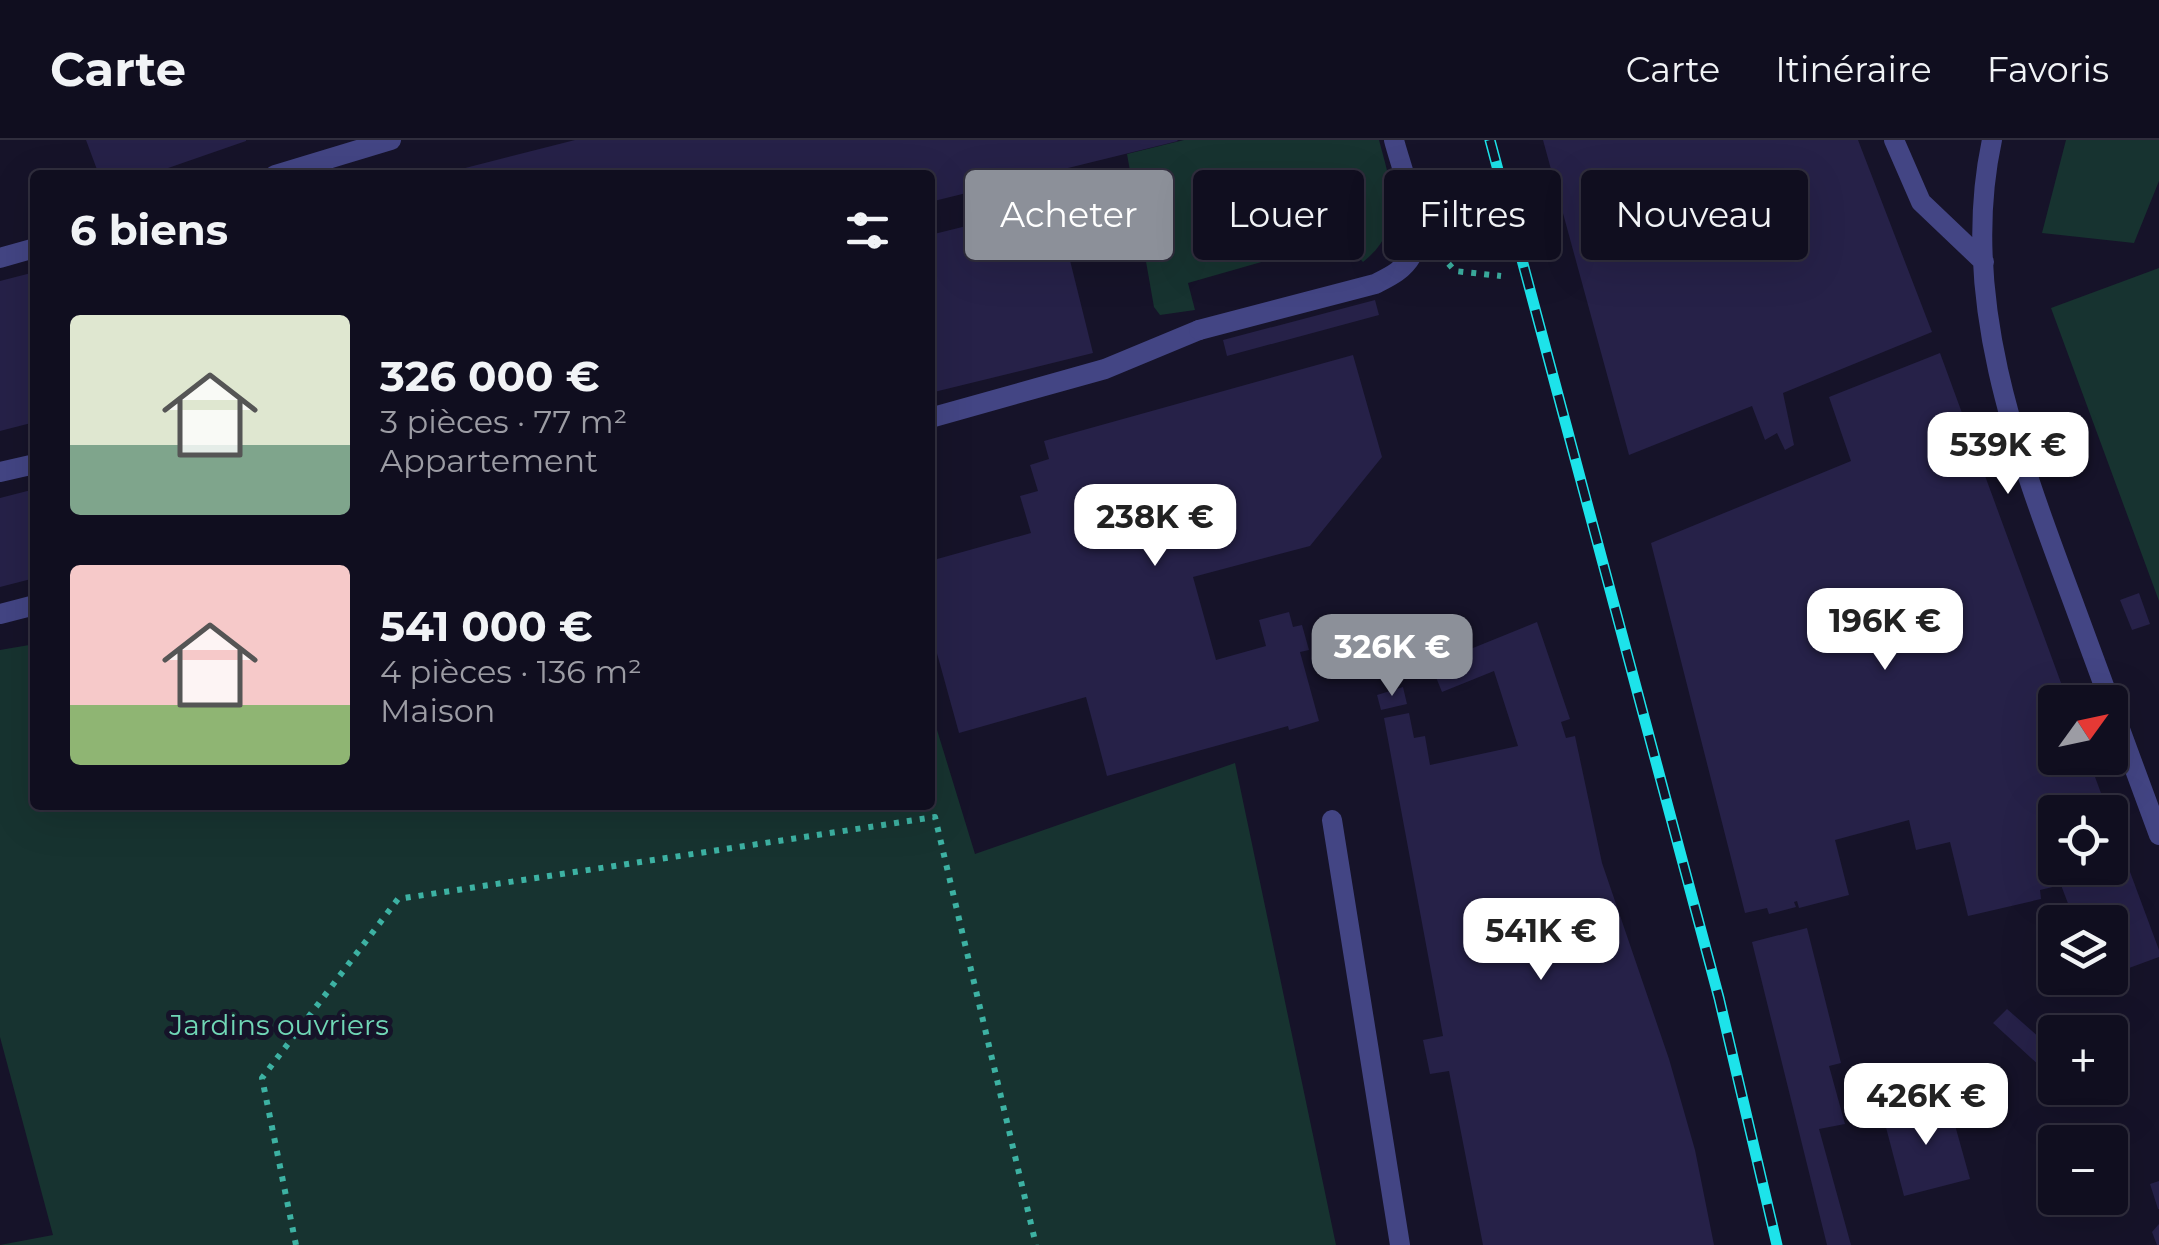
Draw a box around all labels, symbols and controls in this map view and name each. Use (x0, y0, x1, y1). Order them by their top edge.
text: Carte (50, 40, 186, 98)
text: Carte (1626, 48, 1720, 91)
text: Itinéraire (1775, 48, 1932, 91)
text: Favoris (1987, 48, 2109, 91)
chip: Acheter (965, 170, 1173, 260)
chip: Louer (1193, 170, 1364, 260)
chip: Filtres (1384, 170, 1561, 260)
chip: Nouveau (1581, 170, 1808, 260)
icon: filters (840, 203, 895, 258)
text: 6 biens (70, 204, 228, 256)
text: 326 000 € (380, 350, 600, 402)
icon: home (150, 355, 270, 475)
text: 3 pièces · 77 m² (380, 402, 627, 441)
pin: 539K € (1927, 412, 2089, 497)
text: 539K € (1950, 425, 2066, 464)
text: Appartement (380, 441, 598, 480)
pin: 238K € (1074, 484, 1236, 569)
text: 238K € (1096, 497, 1214, 536)
pin: 196K € (1804, 588, 1966, 673)
text: 541 000 € (380, 600, 593, 652)
text: 196K € (1829, 601, 1941, 640)
icon: home (150, 605, 270, 725)
pin: 326K € (1311, 614, 1473, 699)
text: 326K € (1334, 627, 1450, 666)
text: 4 pièces · 136 m² (380, 652, 642, 691)
north arrow (2038, 685, 2128, 775)
map controls (2038, 685, 2128, 1215)
text: Maison (380, 691, 495, 730)
button: locate (2038, 795, 2128, 885)
pin: 541K € (1460, 898, 1622, 983)
button: layers (2038, 905, 2128, 995)
text: 541K € (1485, 911, 1597, 950)
park label: Jardins ouvriers (168, 1008, 389, 1042)
button: + (2038, 1015, 2128, 1105)
pin: 426K € (1845, 1063, 2007, 1148)
text: 426K € (1866, 1076, 1986, 1115)
button: − (2038, 1125, 2128, 1215)

